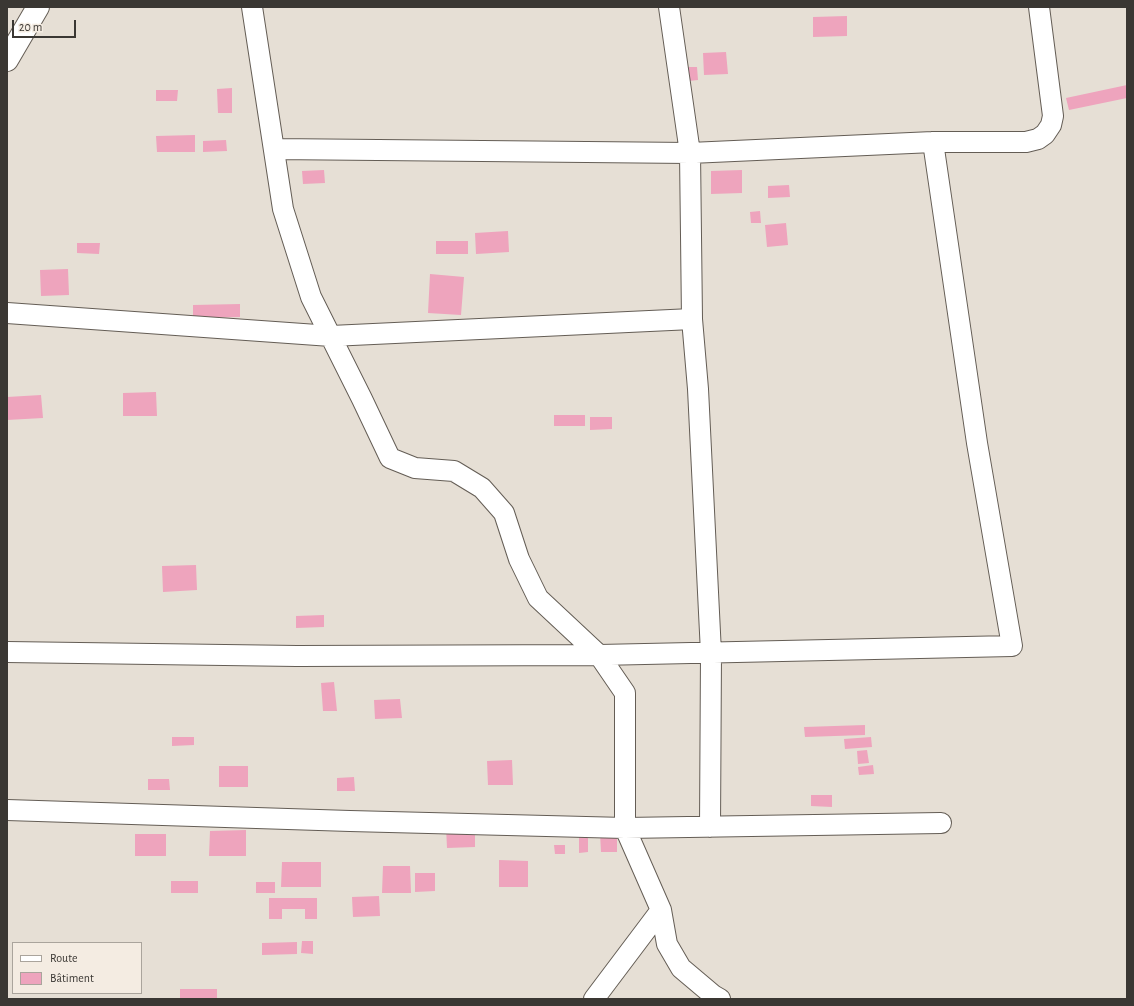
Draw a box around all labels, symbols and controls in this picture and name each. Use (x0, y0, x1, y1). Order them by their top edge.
scale bar (14, 12, 78, 38)
text: 20 m (19, 21, 42, 33)
legend (12, 942, 142, 994)
text: Route (50, 952, 77, 964)
text: Bâtiment (50, 972, 94, 984)

